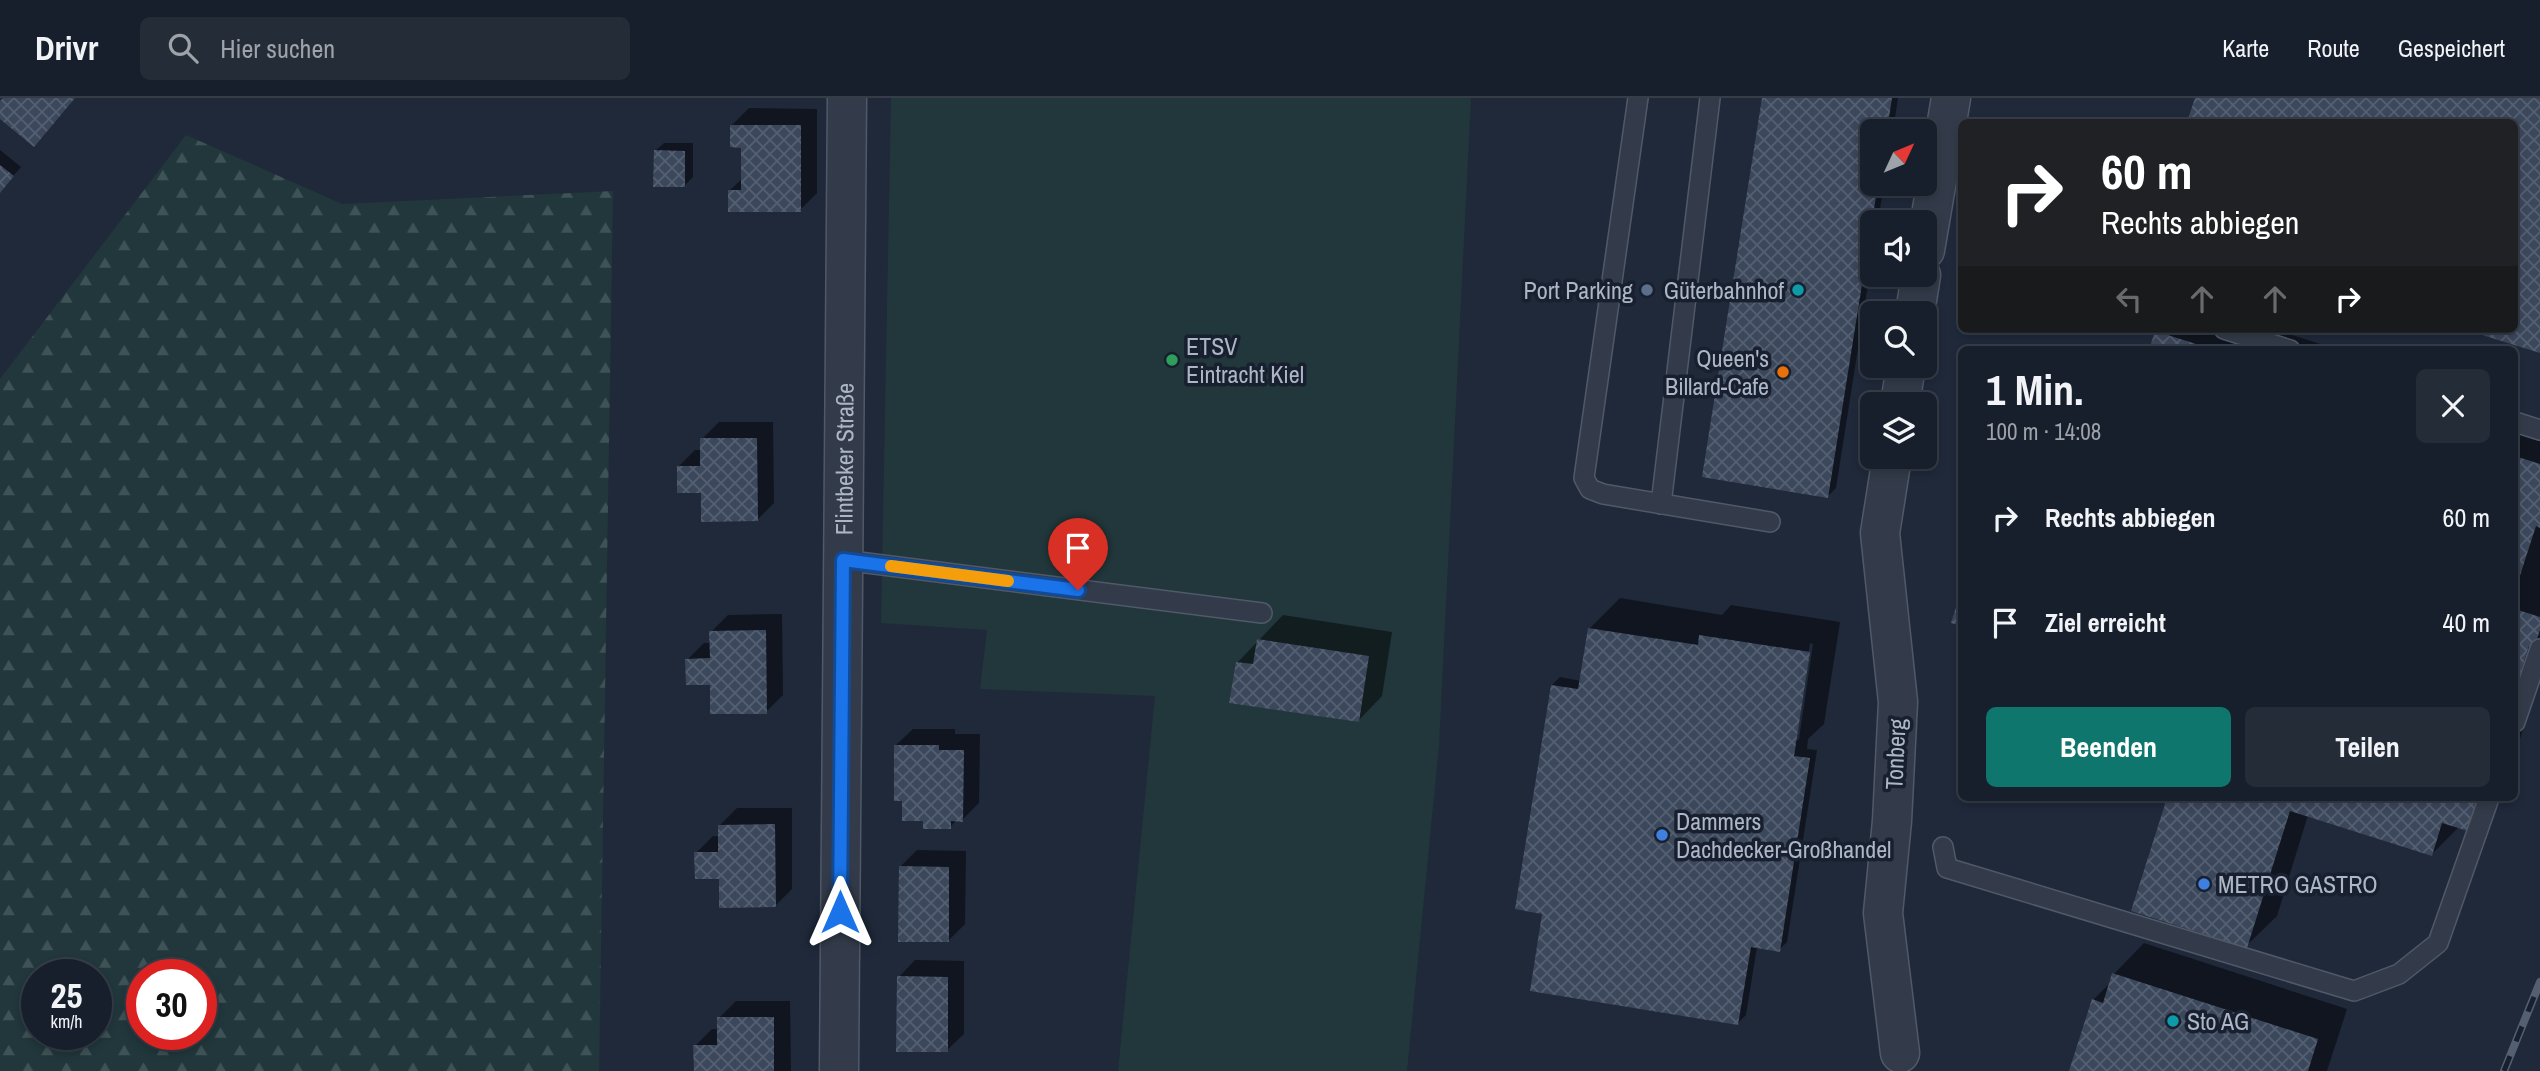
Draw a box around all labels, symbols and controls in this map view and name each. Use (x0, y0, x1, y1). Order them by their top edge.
search box (140, 17, 630, 80)
text: Drivr (35, 26, 98, 70)
icon: search (164, 29, 202, 67)
text: Hier suchen (220, 31, 335, 66)
text: Karte (2222, 32, 2269, 64)
text: Route (2307, 32, 2360, 64)
text: Gespeichert (2398, 32, 2505, 64)
north arrow (1860, 119, 1937, 196)
map controls (1860, 119, 1937, 469)
text: 60 m (2101, 138, 2193, 204)
icon: right (1986, 147, 2077, 238)
text: Rechts abbiegen (2101, 201, 2299, 244)
button: sound (1860, 210, 1937, 287)
place label: Port Parking (1524, 274, 1633, 306)
place label: Güterbahnhof (1664, 274, 1785, 306)
icon: left (2110, 280, 2148, 318)
icon: ahead (2183, 280, 2221, 318)
icon: ahead (2256, 280, 2294, 318)
icon: right (2329, 280, 2367, 318)
marker: Port Parking (1639, 282, 1655, 298)
marker: Güterbahnhof (1790, 282, 1806, 298)
button: search (1860, 301, 1937, 378)
place label: ETSV Eintracht Kiel (1186, 330, 1304, 390)
place label: Queen's Billard-Cafe (1665, 342, 1769, 402)
marker: ETSV Eintracht Kiel (1164, 352, 1180, 368)
text: 1 Min. (1986, 362, 2084, 418)
marker: Queen's Billard-Cafe (1775, 364, 1791, 380)
button: close (2416, 369, 2490, 443)
street label: Flintbeker Straße (827, 383, 861, 535)
button: layers (1860, 392, 1937, 469)
text: 100 m · 14:08 (1986, 416, 2101, 447)
icon: right (1986, 499, 2024, 537)
text: Rechts abbiegen (2045, 500, 2216, 535)
text: 60 m (2443, 500, 2490, 535)
pin (1048, 518, 1108, 590)
icon: arrive (1059, 529, 1097, 567)
icon: arrive (1986, 604, 2024, 642)
text: Ziel erreicht (2045, 605, 2166, 640)
text: 40 m (2443, 605, 2490, 640)
button: Beenden (1986, 707, 2231, 787)
button: Teilen (2245, 707, 2490, 787)
street label: Tonberg (1877, 718, 1913, 790)
place label: Dammers Dachdecker-Großhandel (1676, 805, 1891, 865)
marker: Dammers Dachdecker-Großhandel (1654, 827, 1670, 843)
place label: METRO GASTRO (2218, 868, 2378, 900)
position arrow (803, 875, 877, 949)
marker: METRO GASTRO (2196, 876, 2212, 892)
speed limit sign: 30 (126, 959, 217, 1050)
text: 25 (51, 972, 82, 1019)
place label: Sto AG (2187, 1005, 2249, 1037)
text: km/h (51, 1009, 83, 1034)
marker: Sto AG (2165, 1013, 2181, 1029)

